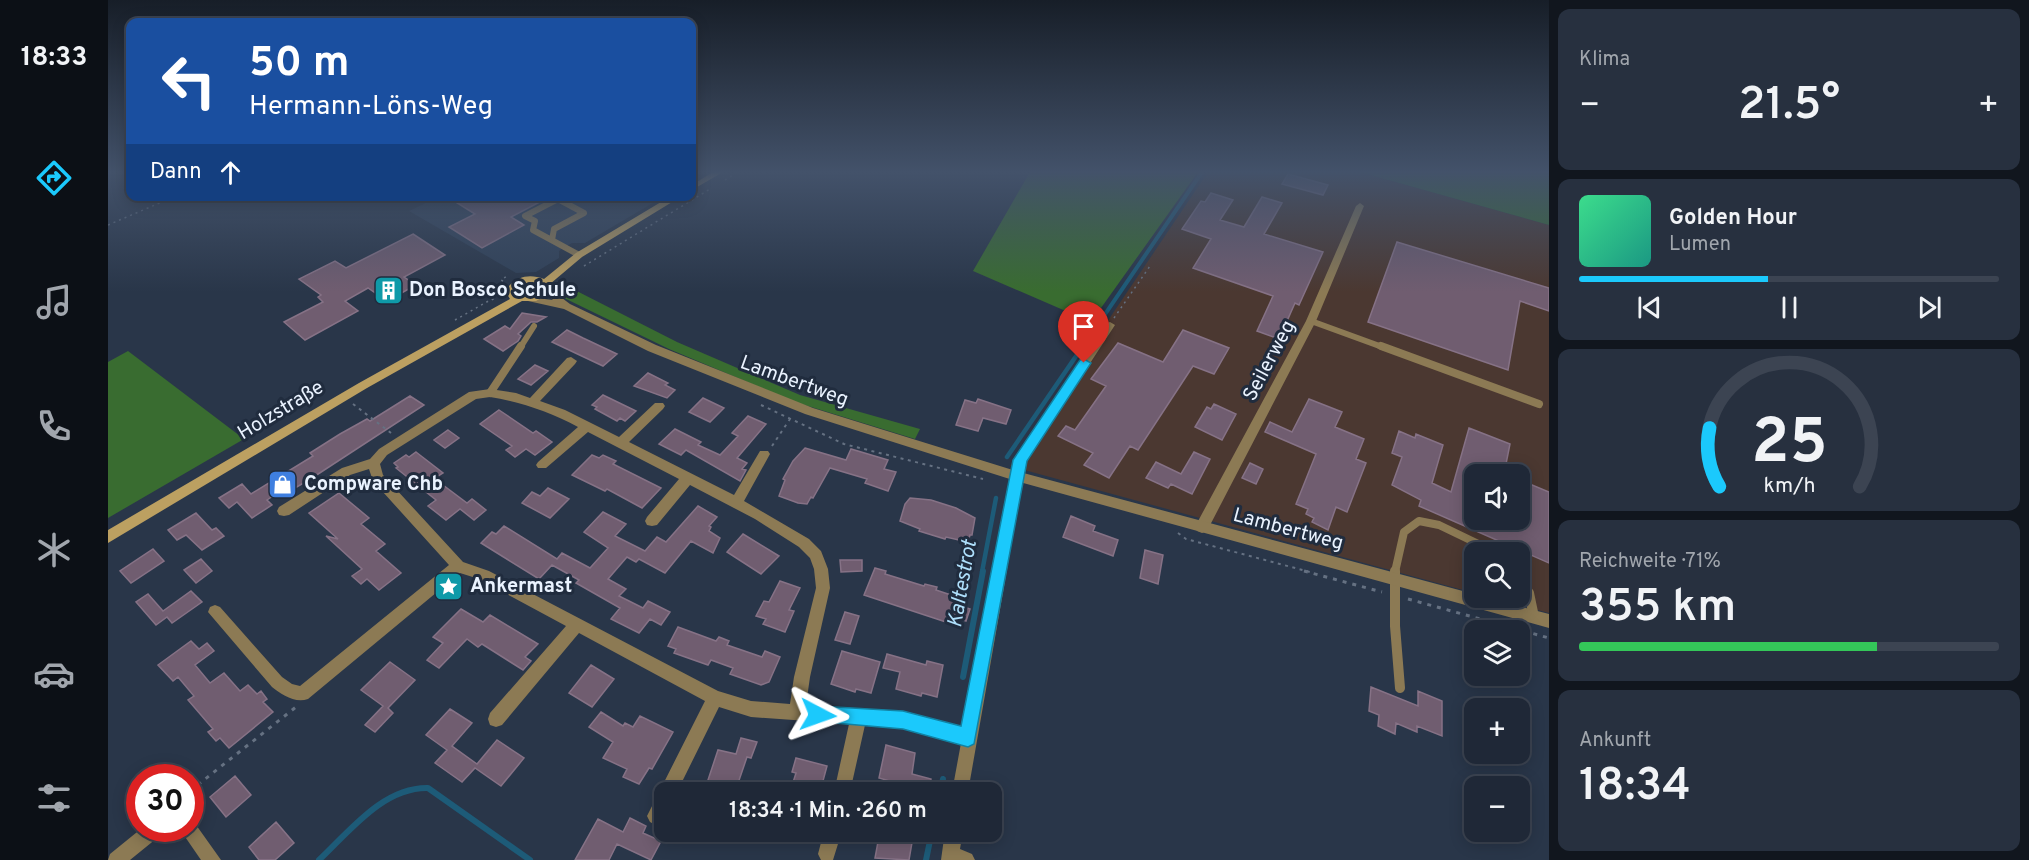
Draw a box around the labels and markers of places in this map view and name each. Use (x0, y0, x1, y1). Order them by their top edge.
building icon: Don Bosco Schule (372, 275, 404, 307)
place label: Don Bosco Schule (409, 278, 576, 304)
pin (1058, 301, 1109, 363)
shop icon: Compware Chb (267, 469, 299, 501)
place label: Compware Chb (304, 472, 443, 498)
place icon: Ankermast (433, 571, 465, 603)
place label: Ankermast (470, 574, 572, 600)

